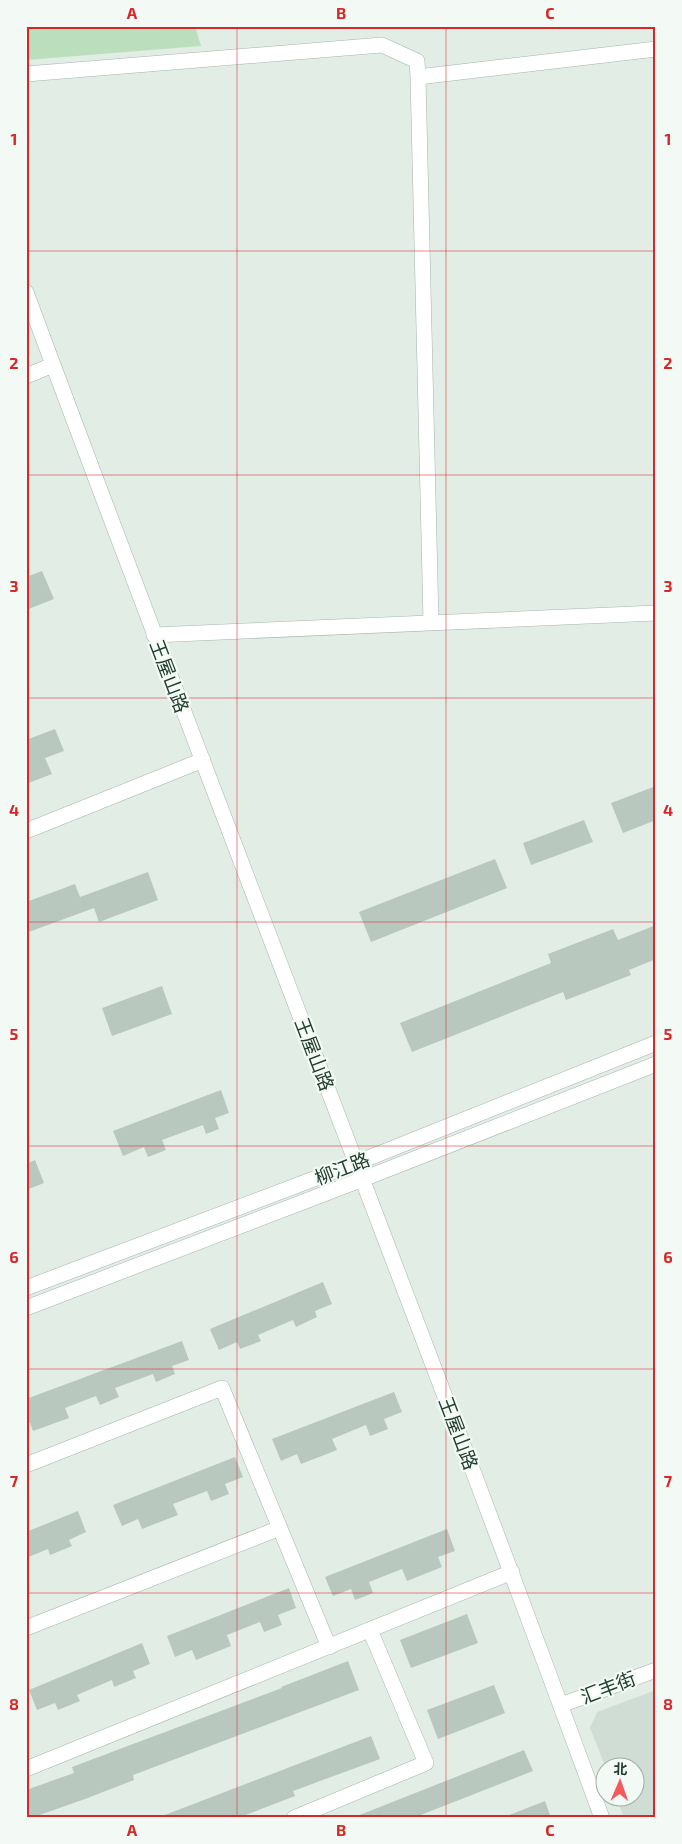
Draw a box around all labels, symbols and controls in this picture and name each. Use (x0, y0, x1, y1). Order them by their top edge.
text: A (127, 3, 138, 22)
text: B (336, 3, 346, 22)
text: C (545, 3, 555, 22)
text: 1 (11, 129, 17, 148)
text: 1 (665, 129, 671, 148)
text: 2 (9, 353, 19, 372)
text: 2 (663, 353, 673, 372)
text: 3 (9, 576, 19, 595)
text: 3 (663, 576, 673, 595)
street label: 王屋山路 (146, 636, 194, 716)
text: 4 (9, 800, 19, 819)
text: 4 (663, 800, 673, 819)
street label: 王屋山路 (291, 1014, 339, 1094)
text: 5 (10, 1024, 19, 1043)
text: 5 (664, 1024, 673, 1043)
street label: 柳江路 (311, 1147, 373, 1189)
text: 6 (9, 1247, 19, 1266)
text: 6 (663, 1247, 673, 1266)
street label: 王屋山路 (435, 1393, 483, 1473)
text: 7 (10, 1471, 19, 1490)
text: 7 (664, 1471, 673, 1490)
street label: 汇丰街 (577, 1666, 639, 1708)
text: 8 (9, 1694, 19, 1713)
text: 8 (663, 1694, 673, 1713)
north arrow (594, 1756, 644, 1806)
text: 北 (613, 1760, 628, 1777)
text: A (127, 1820, 138, 1839)
text: B (336, 1820, 346, 1839)
text: C (545, 1820, 555, 1839)

